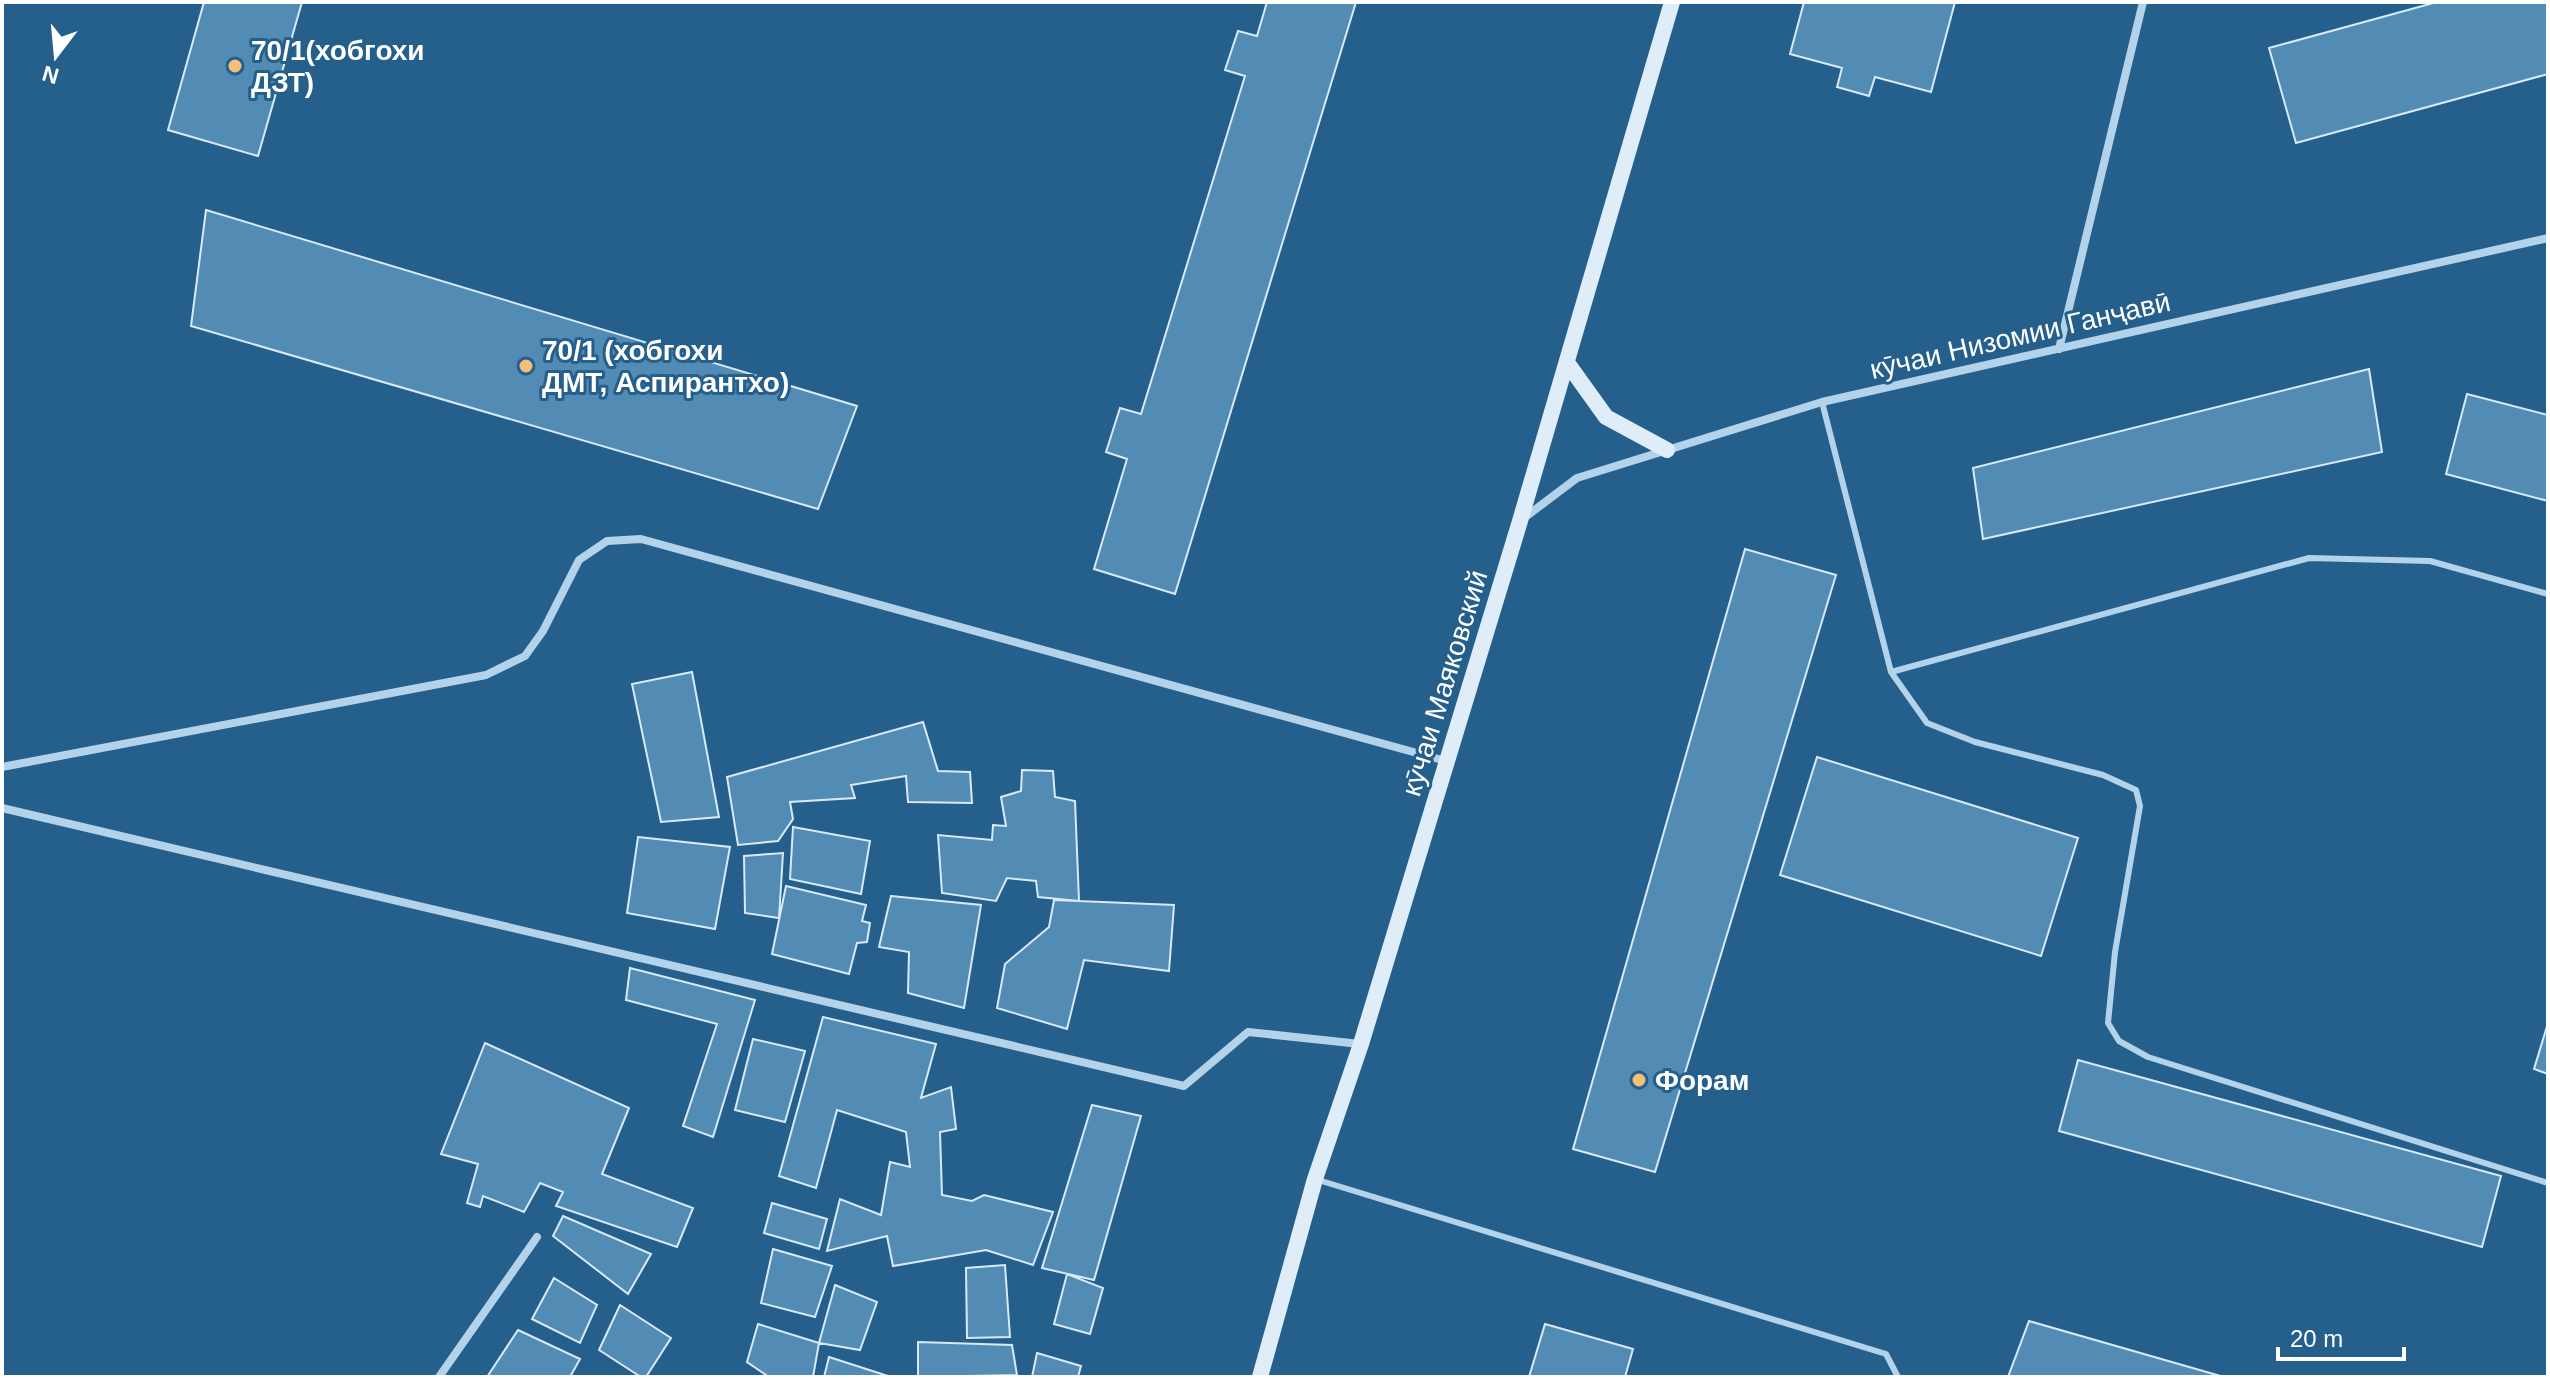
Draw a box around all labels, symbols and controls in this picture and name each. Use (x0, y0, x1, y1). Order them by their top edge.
north arrow (16, 16, 96, 96)
place label: 70/1(хобгохи ДЗТ) (251, 35, 425, 98)
marker: 70/1(хобгохи ДЗТ) (226, 57, 244, 75)
text: N (40, 61, 62, 89)
street label: кӯчаи Низомии Ганҷавӣ (1867, 286, 2173, 385)
place label: 70/1 (хобгохи ДМТ, Аспирантхо) (542, 335, 789, 398)
marker: 70/1 (хобгохи ДМТ, Аспирантхо) (517, 357, 535, 375)
street label: кӯчаи Маяковский (1395, 567, 1494, 800)
place label: Форам (1655, 1065, 1749, 1096)
marker: Форам (1630, 1071, 1648, 1089)
scale bar (2278, 1311, 2404, 1361)
text: 20 m (2290, 1325, 2343, 1352)

